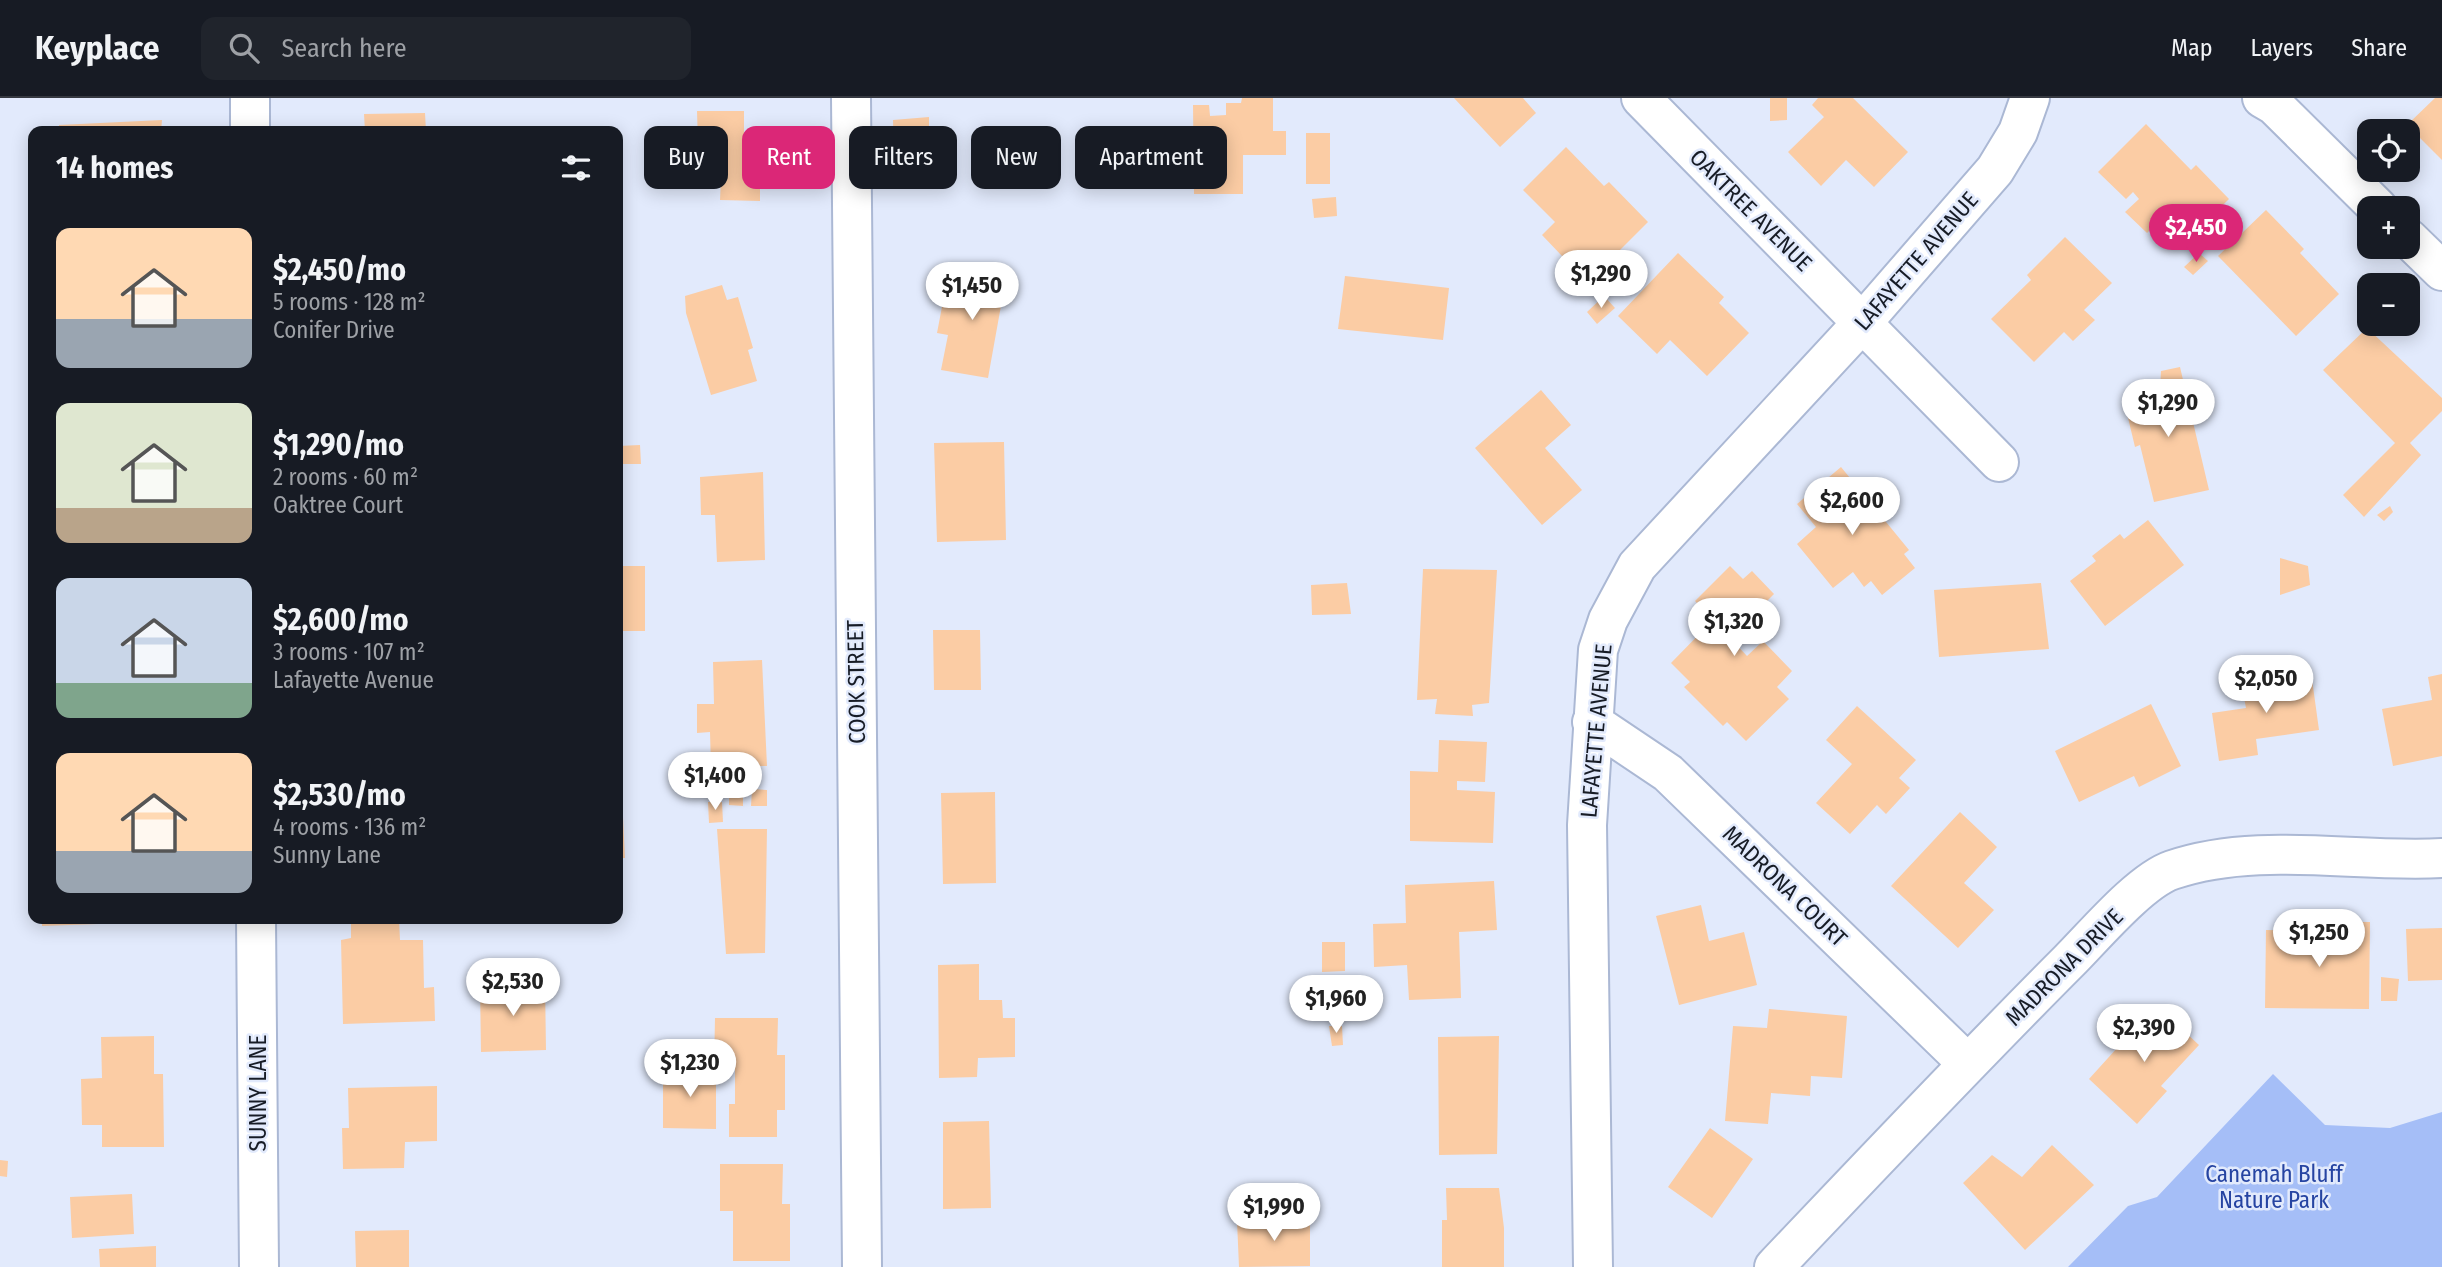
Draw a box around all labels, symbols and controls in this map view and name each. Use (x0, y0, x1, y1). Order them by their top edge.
search box (201, 17, 691, 80)
text: Keyplace (35, 28, 159, 68)
icon: search (225, 29, 263, 67)
text: Search here (281, 33, 407, 64)
text: Map (2171, 34, 2213, 62)
text: Layers (2251, 34, 2313, 62)
text: Share (2351, 34, 2407, 62)
map controls (2357, 119, 2420, 336)
button: locate (2357, 119, 2420, 182)
chip: Buy (644, 126, 728, 189)
chip: Rent (742, 126, 835, 189)
chip: Filters (849, 126, 957, 189)
chip: New (971, 126, 1061, 189)
chip: Apartment (1075, 126, 1227, 189)
street label: OAKTREE AVENUE (1684, 143, 1818, 277)
icon: filters (557, 149, 595, 187)
text: 14 homes (56, 150, 173, 186)
street label: LAFAYETTE AVENUE (1848, 186, 1984, 336)
button: + (2357, 196, 2420, 259)
pin: $2,450 (2139, 204, 2253, 264)
text: $2,450 (2165, 213, 2227, 241)
pin: $1,290 (1544, 250, 1658, 310)
text: $2,450/mo (273, 252, 406, 288)
icon: home (112, 256, 196, 340)
text: $1,290 (1571, 259, 1631, 287)
pin: $1,450 (915, 262, 1029, 322)
text: $1,450 (942, 271, 1002, 299)
button: − (2357, 273, 2420, 336)
text: 5 rooms · 128 m² (273, 288, 426, 316)
text: Conifer Drive (273, 316, 395, 344)
pin: $1,290 (2111, 380, 2225, 439)
text: $1,290 (2138, 388, 2198, 416)
text: $1,290/mo (273, 427, 404, 463)
icon: home (112, 431, 196, 515)
text: 2 rooms · 60 m² (273, 463, 418, 491)
pin: $2,600 (1795, 478, 1909, 537)
text: $2,600 (1820, 486, 1884, 514)
text: Oaktree Court (273, 491, 403, 519)
pin: $1,320 (1677, 598, 1791, 658)
text: $2,600/mo (273, 602, 409, 638)
icon: home (112, 606, 196, 690)
text: $1,320 (1704, 607, 1764, 635)
street label: COOK STREET (841, 619, 871, 744)
text: 3 rooms · 107 m² (273, 638, 425, 666)
street label: LAFAYETTE AVENUE (1574, 643, 1618, 819)
pin: $2,050 (2209, 656, 2323, 715)
text: $2,050 (2234, 664, 2298, 692)
text: Lafayette Avenue (273, 666, 434, 694)
pin: $1,400 (658, 752, 772, 812)
text: $1,400 (684, 761, 746, 789)
text: $2,530/mo (273, 777, 406, 813)
icon: home (112, 781, 196, 865)
text: 4 rooms · 136 m² (273, 813, 426, 841)
street label: MADRONA COURT (1717, 820, 1853, 953)
text: Sunny Lane (273, 841, 381, 869)
street label: MADRONA DRIVE (1999, 902, 2129, 1032)
pin: $1,250 (2262, 910, 2376, 969)
text: $1,250 (2289, 918, 2349, 946)
pin: $2,530 (456, 958, 570, 1018)
text: $2,530 (482, 967, 544, 995)
pin: $1,960 (1279, 976, 1393, 1035)
text: $1,960 (1305, 984, 1367, 1012)
pin: $2,390 (2087, 1004, 2201, 1064)
text: $2,390 (2113, 1013, 2175, 1041)
street label: SUNNY LANE (244, 1035, 272, 1151)
pin: $1,230 (633, 1040, 747, 1099)
text: $1,230 (660, 1048, 720, 1076)
park label: Canemah Bluff Nature Park (2205, 1160, 2345, 1214)
pin: $1,990 (1217, 1184, 1331, 1243)
text: $1,990 (1243, 1192, 1305, 1220)

